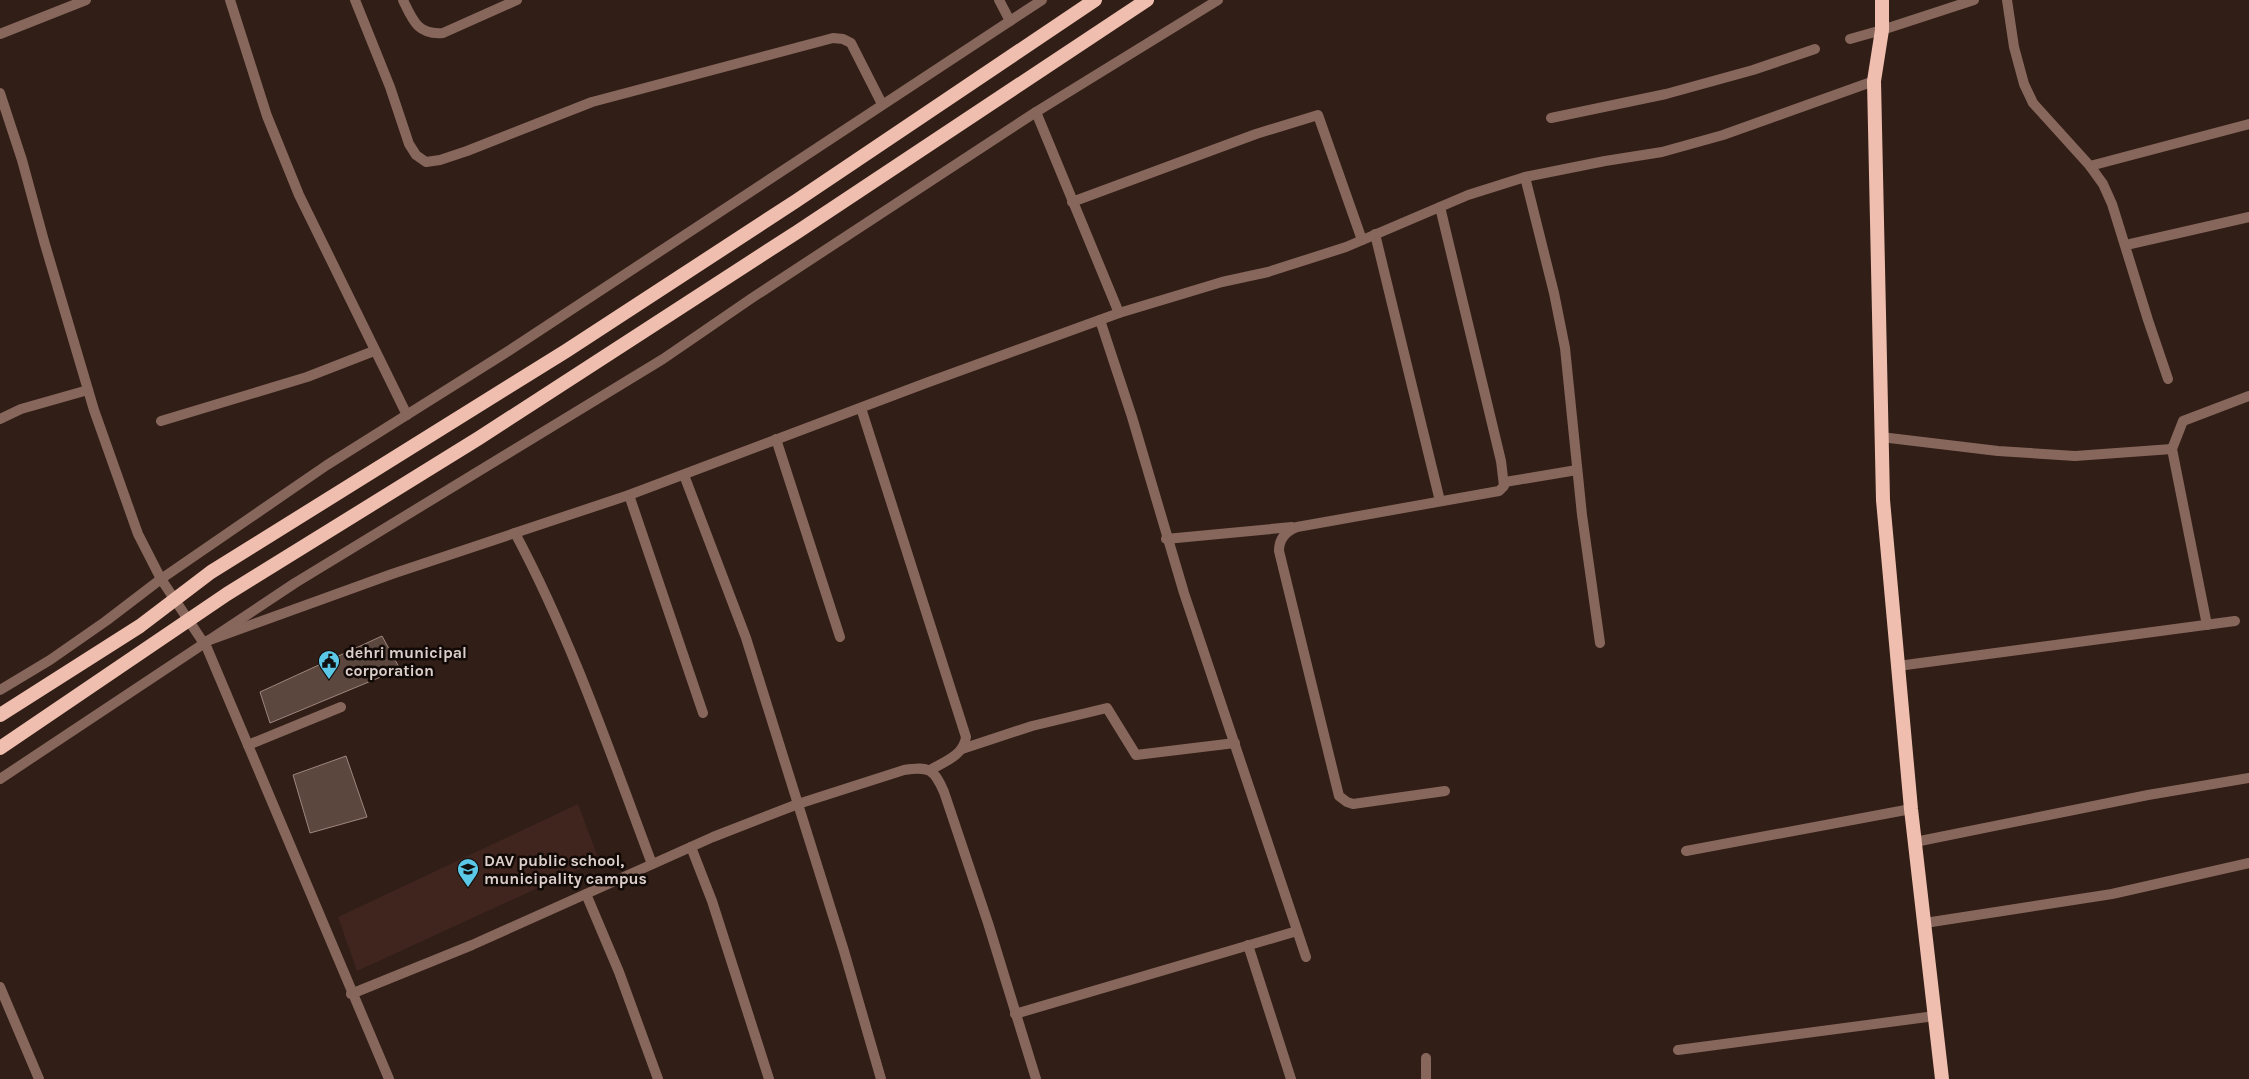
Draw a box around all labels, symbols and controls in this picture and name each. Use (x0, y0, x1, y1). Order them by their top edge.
place label: dehri municipal corporation (345, 643, 467, 680)
public building icon: dehri municipal corporation (317, 649, 341, 680)
place label: DAV public school, municipality campus (484, 851, 647, 888)
school or university icon: DAV public school, municipality campus (456, 857, 480, 888)

